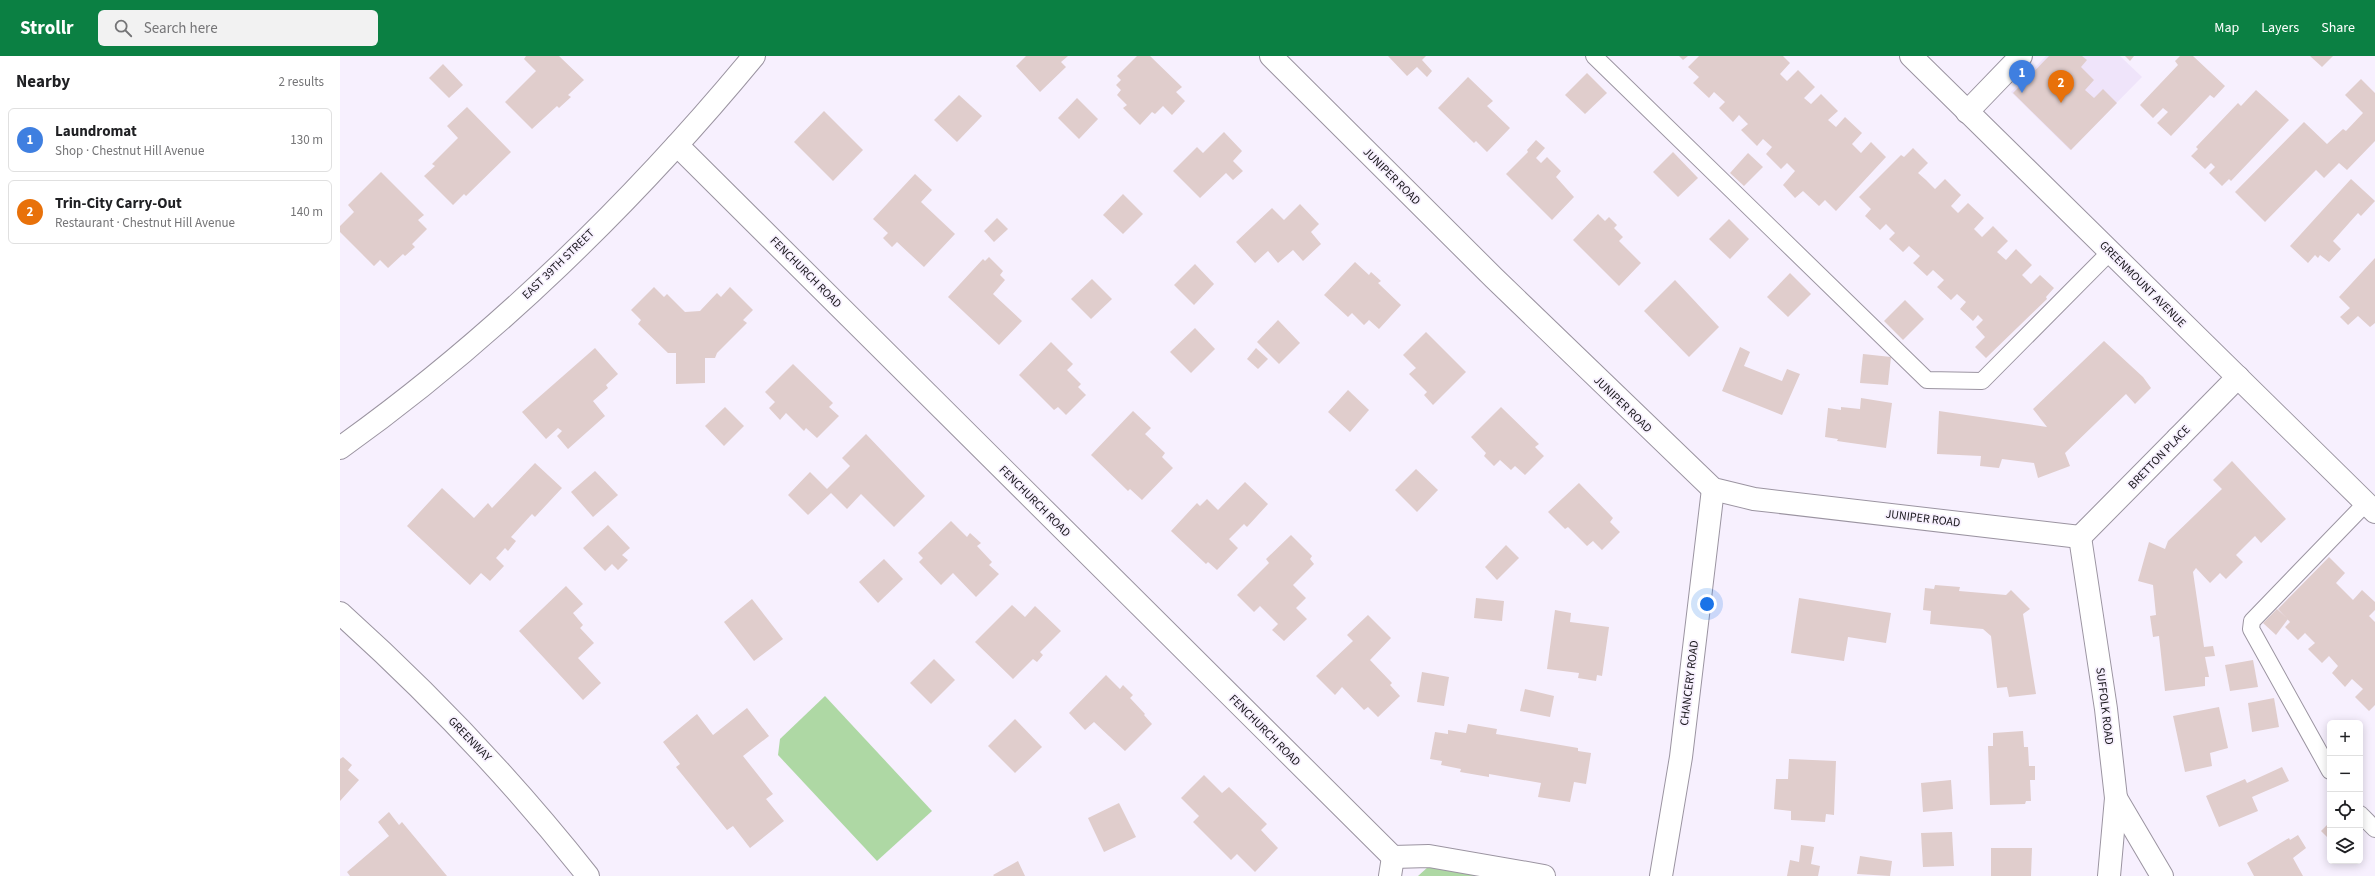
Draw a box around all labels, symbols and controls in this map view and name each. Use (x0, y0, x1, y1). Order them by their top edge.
search box (98, 10, 378, 46)
text: Strollr (20, 15, 74, 42)
icon: search (112, 17, 134, 39)
text: Search here (144, 18, 218, 39)
text: Map (2214, 18, 2239, 38)
text: Layers (2261, 18, 2299, 38)
text: Share (2321, 18, 2355, 38)
pin: 1 (2009, 60, 2035, 93)
text: Nearby (16, 70, 70, 94)
pin: 2 (2048, 70, 2074, 103)
text: 2 results (279, 73, 324, 91)
text: Laundromat (55, 121, 137, 142)
text: 1 (27, 131, 33, 149)
text: 130 m (290, 131, 323, 149)
text: Shop · Chestnut Hill Avenue (55, 142, 204, 160)
street label: JUNIPER ROAD (1359, 144, 1424, 209)
text: Trin-City Carry-Out (55, 193, 182, 214)
text: 2 (27, 203, 33, 221)
text: 140 m (290, 203, 323, 221)
text: Restaurant · Chestnut Hill Avenue (55, 214, 235, 232)
street label: EAST 39TH STREET (518, 225, 599, 303)
street label: FENCHURCH ROAD (766, 233, 845, 312)
street label: GREENMOUNT AVENUE (2095, 237, 2190, 332)
street label: JUNIPER ROAD (1590, 372, 1656, 437)
street label: BRETTON PLACE (2124, 422, 2194, 493)
street label: FENCHURCH ROAD (995, 462, 1074, 541)
street label: JUNIPER ROAD (1885, 505, 1961, 532)
your location (1697, 594, 1717, 614)
street label: CHANCERY ROAD (1676, 640, 1703, 727)
street label: SUFFOLK ROAD (2091, 667, 2118, 746)
street label: FENCHURCH ROAD (1225, 691, 1304, 770)
street label: GREENWAY (444, 713, 495, 766)
map controls (2327, 720, 2363, 864)
button: + (2327, 720, 2363, 756)
button: − (2327, 756, 2363, 792)
button: locate (2327, 792, 2363, 828)
button: layers (2327, 828, 2363, 864)

